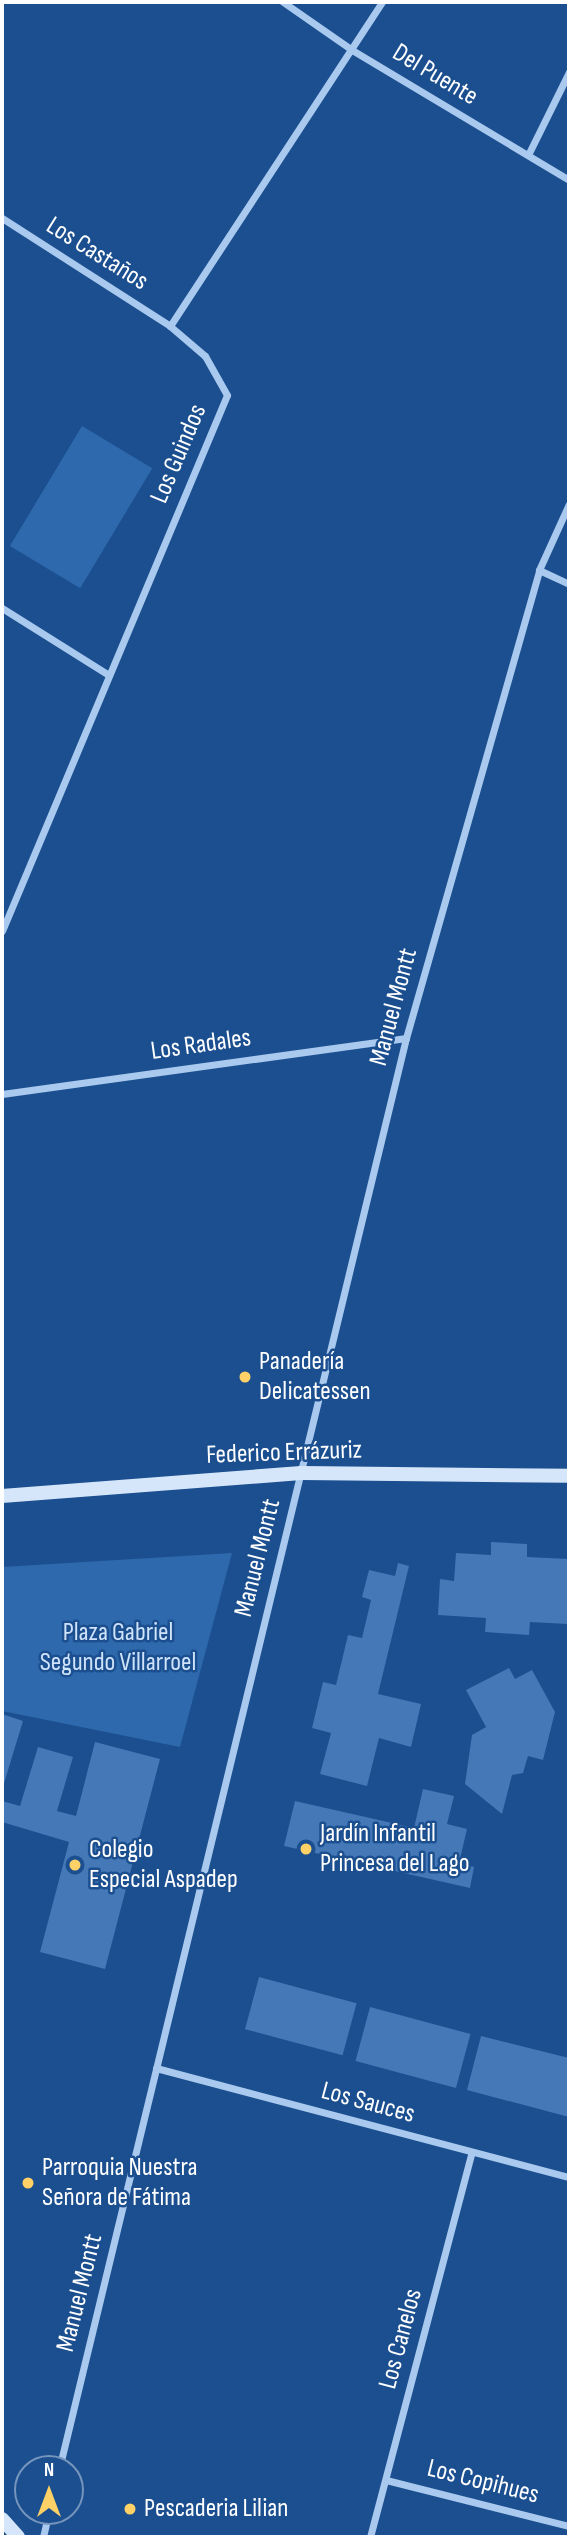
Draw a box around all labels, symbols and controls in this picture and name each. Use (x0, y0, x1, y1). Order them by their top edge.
street label: Del Puente (387, 37, 483, 113)
street label: Los Castaños (40, 211, 154, 297)
street label: Los Guindos (144, 400, 214, 508)
street label: Manuel Montt (363, 945, 425, 1069)
street label: Los Radales (149, 1023, 253, 1067)
place label: Panadería Delicatessen (259, 1346, 371, 1408)
marker: Panadería Delicatessen (237, 1369, 253, 1385)
street label: Federico Errázuriz (206, 1435, 362, 1471)
street label: Manuel Montt (228, 1496, 288, 1620)
park label: Plaza Gabriel Segundo Villarroel (40, 1617, 196, 1678)
place label: Jardín Infantil Princesa del Lago (320, 1818, 469, 1880)
place label: Colegio Especial Aspadep (89, 1834, 238, 1896)
marker: Jardín Infantil Princesa del Lago (298, 1841, 314, 1857)
marker: Colegio Especial Aspadep (67, 1857, 83, 1873)
street label: Los Sauces (318, 2076, 418, 2130)
place label: Parroquia Nuestra Señora de Fátima (42, 2152, 198, 2214)
marker: Parroquia Nuestra Señora de Fátima (20, 2175, 36, 2191)
street label: Manuel Montt (50, 2231, 110, 2355)
street label: Los Canelos (373, 2286, 429, 2392)
street label: Los Copihues (424, 2453, 542, 2511)
north arrow (14, 2455, 84, 2525)
text: N (44, 2459, 54, 2482)
place label: Pescaderia Lilian (144, 2493, 288, 2525)
marker: Pescaderia Lilian (122, 2501, 138, 2517)

